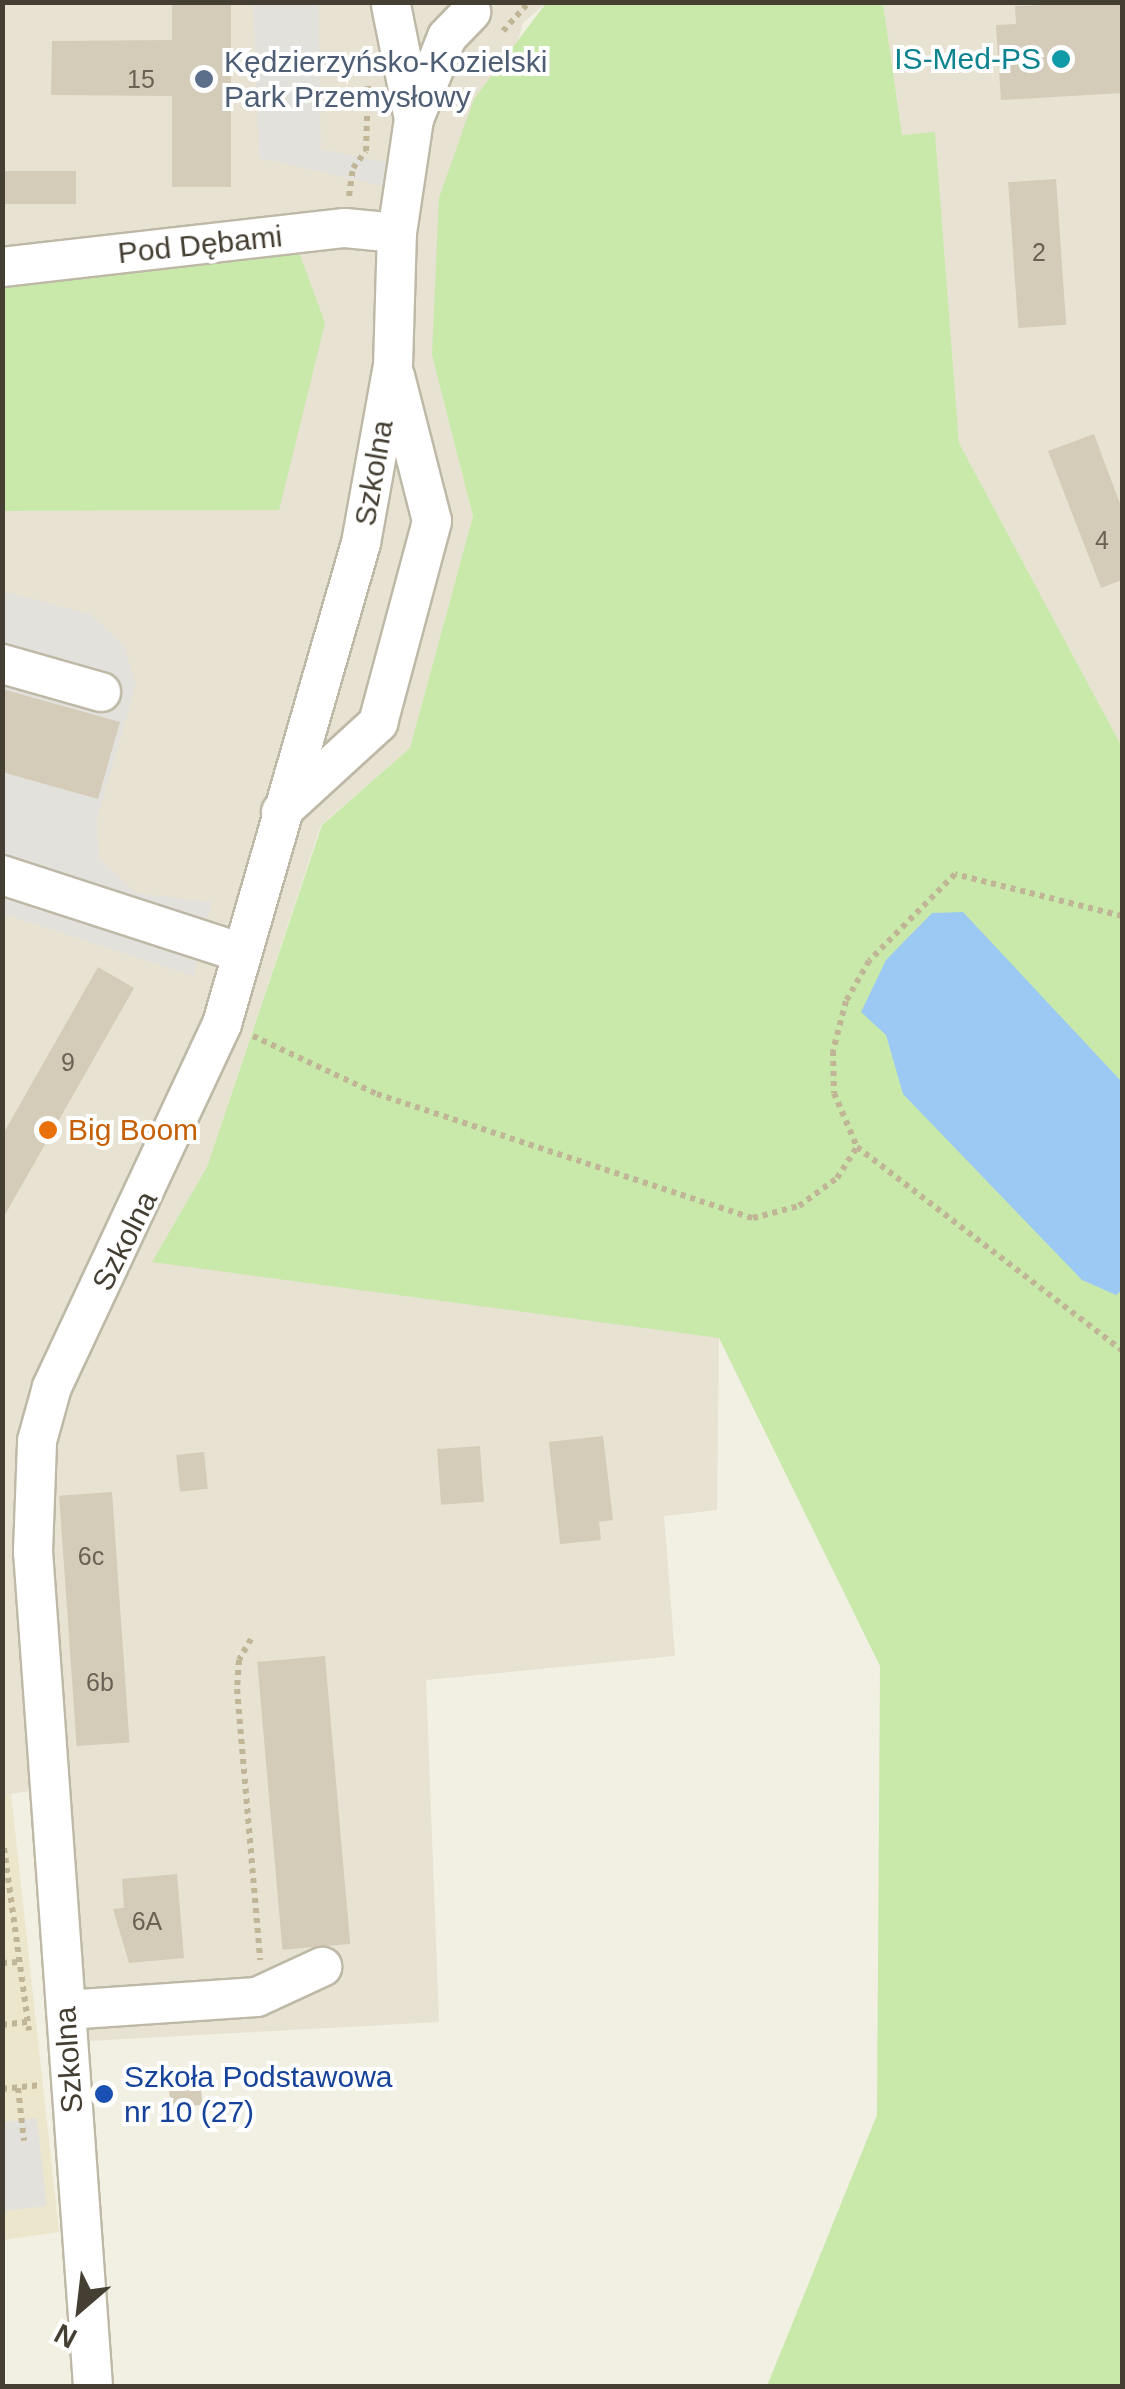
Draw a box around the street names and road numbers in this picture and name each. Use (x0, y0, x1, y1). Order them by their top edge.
street label: Pod Dębami (116, 218, 284, 272)
street label: Szkolna (347, 417, 401, 529)
street label: Szkolna (85, 1185, 165, 1297)
street label: Szkolna (47, 2006, 91, 2114)

